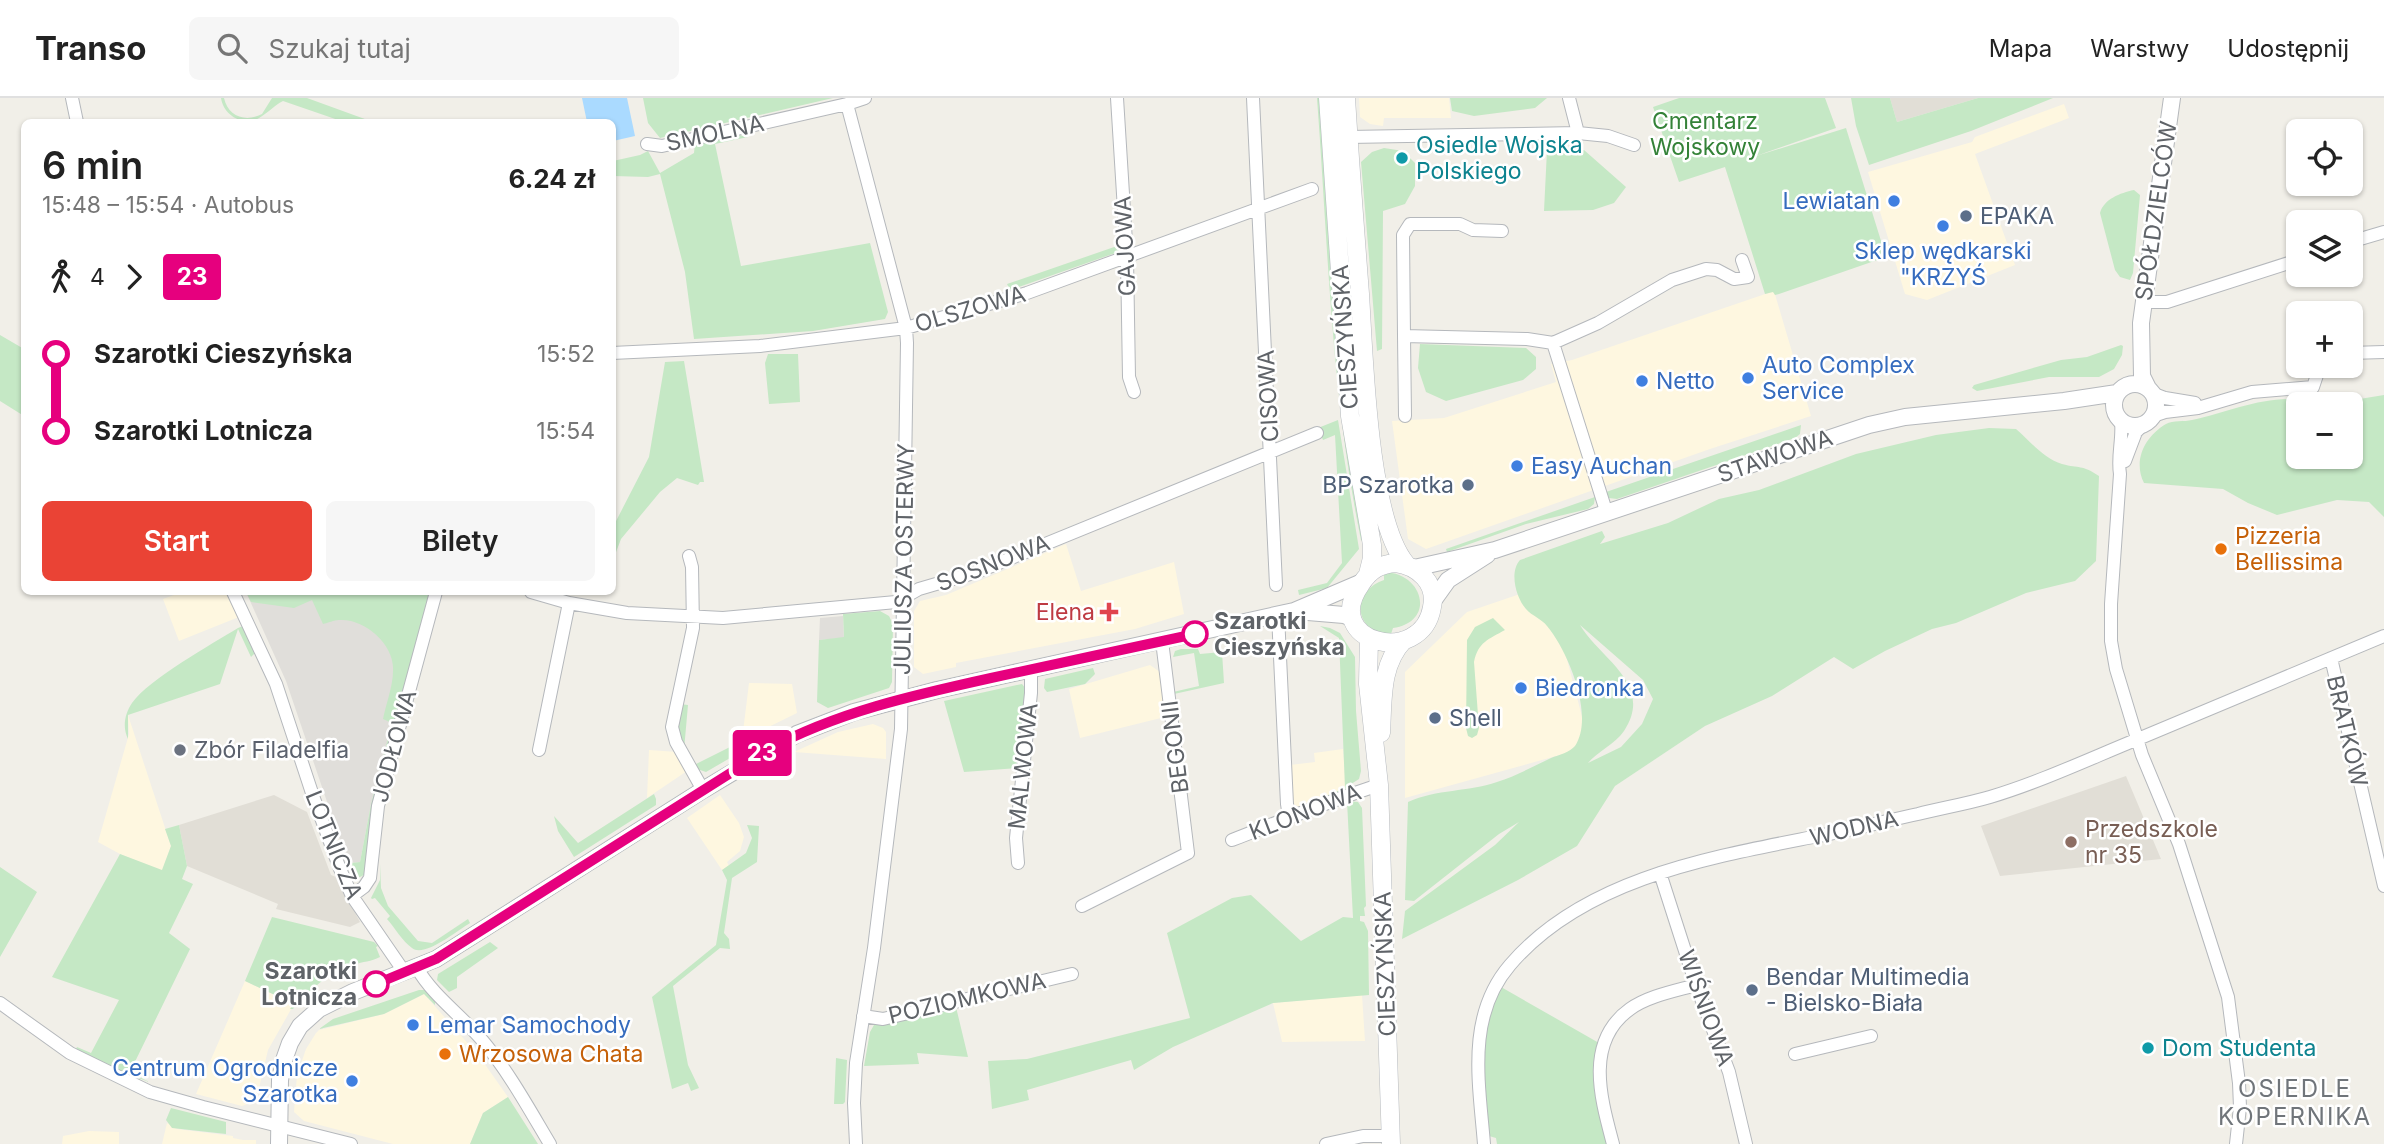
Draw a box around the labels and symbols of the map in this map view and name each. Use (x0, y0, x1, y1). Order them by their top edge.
park label: Cmentarz Wojskowy (1650, 107, 1760, 161)
street label: SMOLNA (664, 109, 767, 157)
street label: SPÓŁDZIELCÓW (2130, 119, 2183, 303)
place label: Osiedle Wojska Polskiego (1416, 131, 1583, 185)
marker: Osiedle Wojska Polskiego (1394, 150, 1410, 166)
place label: Lewiatan (1783, 187, 1880, 215)
marker: Lewiatan (1886, 193, 1902, 209)
street label: GAJOWA (1108, 195, 1142, 297)
place label: EPAKA (1980, 202, 2054, 230)
marker: EPAKA (1958, 208, 1974, 224)
marker: Sklep wędkarski "KRZYŚ (1935, 218, 1951, 234)
place label: Sklep wędkarski "KRZYŚ (1854, 237, 2032, 291)
street label: CIESZYŃSKA (1326, 264, 1364, 410)
street label: OLSZOWA (911, 280, 1029, 338)
street label: CISOWA (1252, 349, 1284, 443)
place label: Auto Complex Service (1762, 351, 1915, 405)
place label: Netto (1656, 367, 1715, 395)
marker: Auto Complex Service (1740, 370, 1756, 386)
marker: Netto (1634, 373, 1650, 389)
street label: STAWOWA (1714, 423, 1836, 489)
street label: JULIUSZA OSTERWY (888, 442, 920, 675)
place label: Easy Auchan (1531, 452, 1672, 480)
marker: Easy Auchan (1509, 458, 1525, 474)
place label: BP Szarotka (1322, 471, 1454, 499)
marker: BP Szarotka (1460, 477, 1476, 493)
place label: Pizzeria Bellissima (2235, 522, 2343, 576)
street label: SOSNOWA (932, 529, 1054, 597)
marker: Pizzeria Bellissima (2213, 541, 2229, 557)
place label: Elena (1036, 598, 1095, 626)
marker: Elena (1101, 604, 1117, 620)
place label: Szarotki Cieszyńska (1214, 607, 1345, 661)
marker: Szarotki Cieszyńska (1182, 621, 1208, 647)
street label: BRATKÓW (2321, 673, 2373, 790)
place label: Biedronka (1535, 674, 1644, 702)
marker: Biedronka (1513, 680, 1529, 696)
street label: JODŁOWA (366, 687, 422, 805)
street label: BEGONII (1155, 699, 1195, 795)
street label: MALWOWA (1002, 701, 1044, 831)
place label: Shell (1449, 704, 1502, 732)
marker: Shell (1427, 710, 1443, 726)
line badge: 23 (730, 730, 794, 776)
place label: Zbór Filadelfia (194, 736, 349, 764)
marker: Zbór Filadelfia (172, 742, 188, 758)
street label: KLONOWA (1245, 778, 1365, 846)
street label: LOTNICZA (300, 787, 369, 904)
street label: WODNA (1807, 804, 1901, 852)
place label: Przedszkole nr 35 (2085, 815, 2218, 869)
marker: Przedszkole nr 35 (2063, 834, 2079, 850)
street label: CIESZYŃSKA (1368, 891, 1402, 1037)
street label: WIŚNIOWA (1672, 946, 1740, 1070)
place label: Szarotki Lotnicza (261, 957, 357, 1011)
place label: Bendar Multimedia - Bielsko-Biała (1766, 963, 1970, 1017)
street label: POZIOMKOWA (886, 966, 1049, 1030)
marker: Szarotki Lotnicza (363, 971, 389, 997)
marker: Bendar Multimedia - Bielsko-Biała (1744, 982, 1760, 998)
place label: Lemar Samochody (427, 1011, 631, 1039)
marker: Lemar Samochody (405, 1017, 421, 1033)
place label: Dom Studenta (2162, 1034, 2317, 1062)
place label: Wrzosowa Chata (459, 1040, 643, 1068)
marker: Dom Studenta (2140, 1040, 2156, 1056)
marker: Wrzosowa Chata (437, 1046, 453, 1062)
place label: Centrum Ogrodnicze Szarotka (112, 1054, 338, 1108)
marker: Centrum Ogrodnicze Szarotka (344, 1073, 360, 1089)
district label: OSIEDLE KOPERNIKA (2218, 1074, 2372, 1131)

